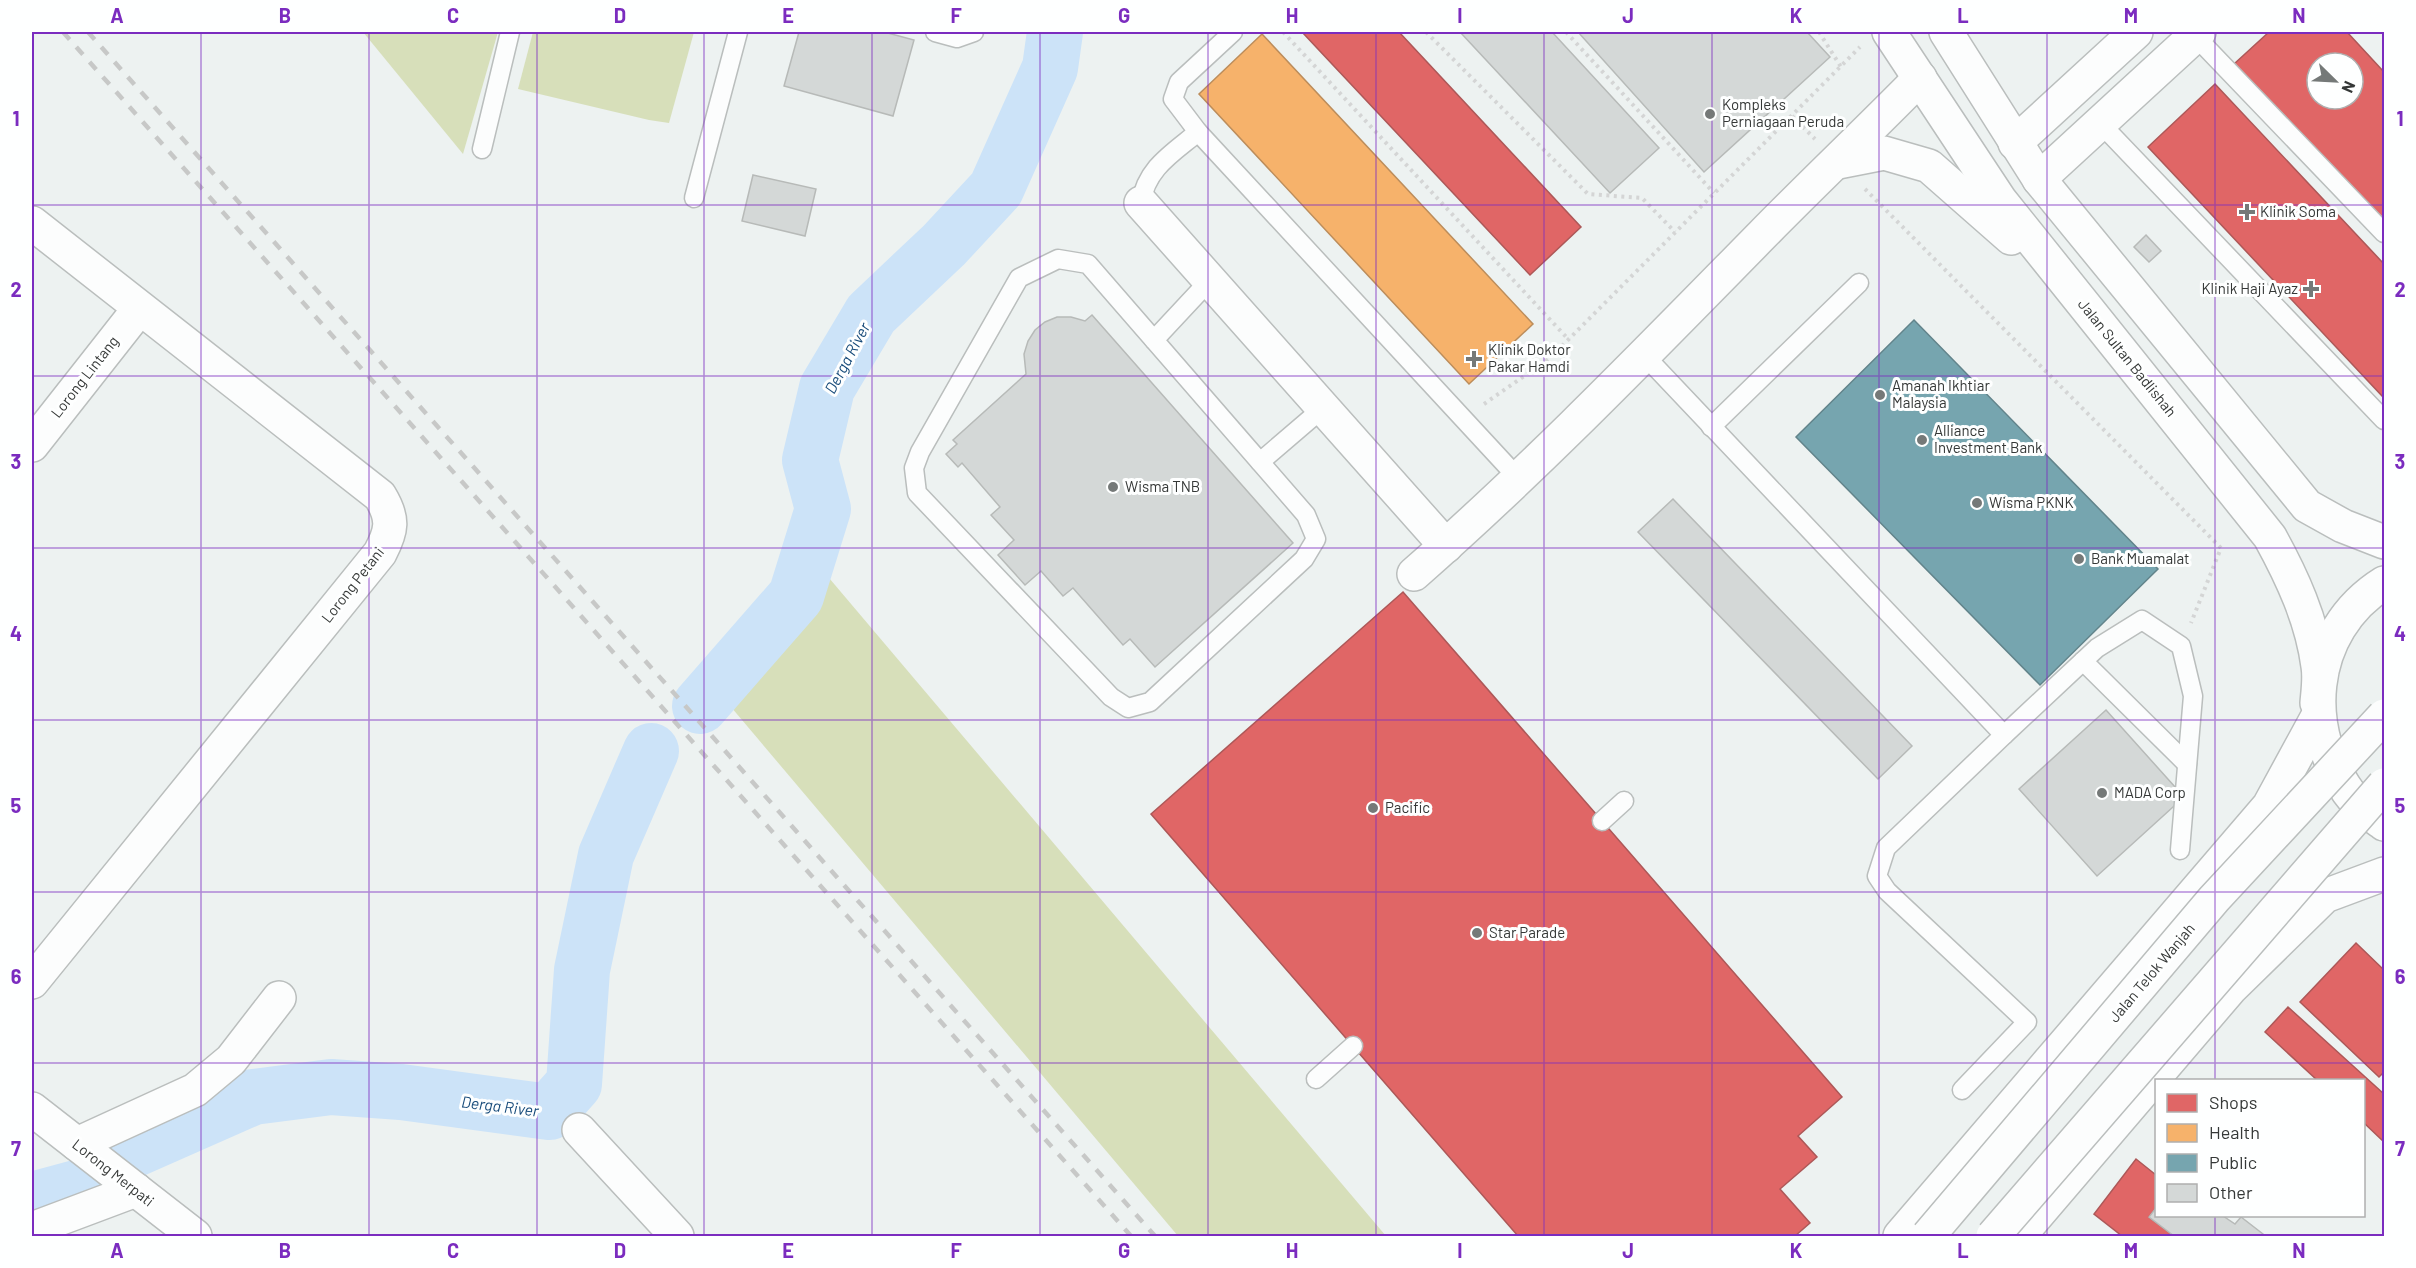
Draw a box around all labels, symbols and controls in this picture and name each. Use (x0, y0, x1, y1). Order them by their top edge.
text: A (110, 3, 124, 27)
text: B (279, 3, 291, 27)
text: C (447, 3, 459, 27)
text: D (614, 3, 626, 27)
text: E (782, 3, 794, 27)
text: F (950, 3, 962, 27)
text: G (1118, 3, 1130, 27)
text: H (1286, 3, 1298, 27)
text: I (1457, 3, 1463, 27)
text: J (1622, 3, 1634, 27)
text: K (1790, 3, 1803, 27)
text: L (1957, 3, 1969, 27)
text: M (2124, 3, 2138, 27)
text: N (2292, 3, 2306, 27)
north arrow (2305, 51, 2365, 111)
text: N (2338, 79, 2360, 96)
place label: Kompleks Perniagaan Peruda (1722, 95, 1844, 130)
text: 1 (12, 106, 20, 130)
text: 1 (2396, 106, 2404, 130)
marker: Kompleks Perniagaan Peruda (1703, 107, 1717, 121)
place label: Klinik Soma (2260, 202, 2336, 220)
marker: Klinik Soma (2238, 203, 2256, 221)
text: 2 (10, 277, 22, 301)
text: 2 (2394, 277, 2406, 301)
place label: Klinik Haji Ayaz (2201, 279, 2298, 297)
marker: Klinik Haji Ayaz (2302, 280, 2320, 298)
street label: Jalan Sultan Badlishah (2075, 295, 2181, 420)
water label: Derga River (820, 318, 874, 397)
street label: Lorong Lintang (47, 332, 122, 421)
place label: Klinik Doktor Pakar Hamdi (1488, 340, 1571, 375)
marker: Klinik Doktor Pakar Hamdi (1465, 350, 1483, 368)
place label: Amanah Ikhtiar Malaysia (1892, 376, 1990, 411)
marker: Amanah Ikhtiar Malaysia (1873, 388, 1887, 402)
place label: Alliance Investment Bank (1934, 421, 2043, 456)
marker: Alliance Investment Bank (1915, 433, 1929, 447)
text: 3 (11, 449, 21, 473)
text: 3 (2395, 449, 2405, 473)
place label: Wisma TNB (1125, 477, 1200, 495)
marker: Wisma TNB (1106, 480, 1120, 494)
place label: Wisma PKNK (1989, 493, 2074, 511)
marker: Wisma PKNK (1970, 496, 1984, 510)
street label: Lorong Petani (317, 543, 387, 626)
place label: Bank Muamalat (2091, 549, 2190, 567)
marker: Bank Muamalat (2072, 552, 2086, 566)
text: 4 (10, 621, 22, 645)
text: 4 (2394, 621, 2406, 645)
place label: MADA Corp (2114, 783, 2186, 801)
marker: MADA Corp (2095, 786, 2109, 800)
text: 5 (11, 793, 22, 817)
text: 5 (2395, 793, 2406, 817)
place label: Pacific (1385, 798, 1430, 816)
marker: Pacific (1366, 801, 1380, 815)
street label: Jalan Telok Wanjah (2105, 919, 2198, 1026)
place label: Star Parade (1489, 923, 1565, 941)
marker: Star Parade (1470, 926, 1484, 940)
text: 6 (11, 964, 22, 988)
text: 6 (2395, 964, 2406, 988)
legend (2155, 1079, 2365, 1217)
water label: Derga River (460, 1091, 541, 1120)
text: Shops (2209, 1091, 2258, 1113)
text: Health (2209, 1121, 2260, 1143)
street label: Lorong Merpati (69, 1135, 158, 1210)
text: 7 (11, 1136, 21, 1160)
text: 7 (2395, 1136, 2405, 1160)
text: Public (2209, 1151, 2257, 1173)
text: Other (2209, 1181, 2253, 1203)
text: A (110, 1238, 124, 1262)
text: B (279, 1238, 291, 1262)
text: C (447, 1238, 459, 1262)
text: D (614, 1238, 626, 1262)
text: E (782, 1238, 794, 1262)
text: F (950, 1238, 962, 1262)
text: G (1118, 1238, 1130, 1262)
text: H (1286, 1238, 1298, 1262)
text: I (1457, 1238, 1463, 1262)
text: J (1622, 1238, 1634, 1262)
text: K (1790, 1238, 1803, 1262)
text: L (1957, 1238, 1969, 1262)
text: M (2124, 1238, 2138, 1262)
text: N (2292, 1238, 2306, 1262)

